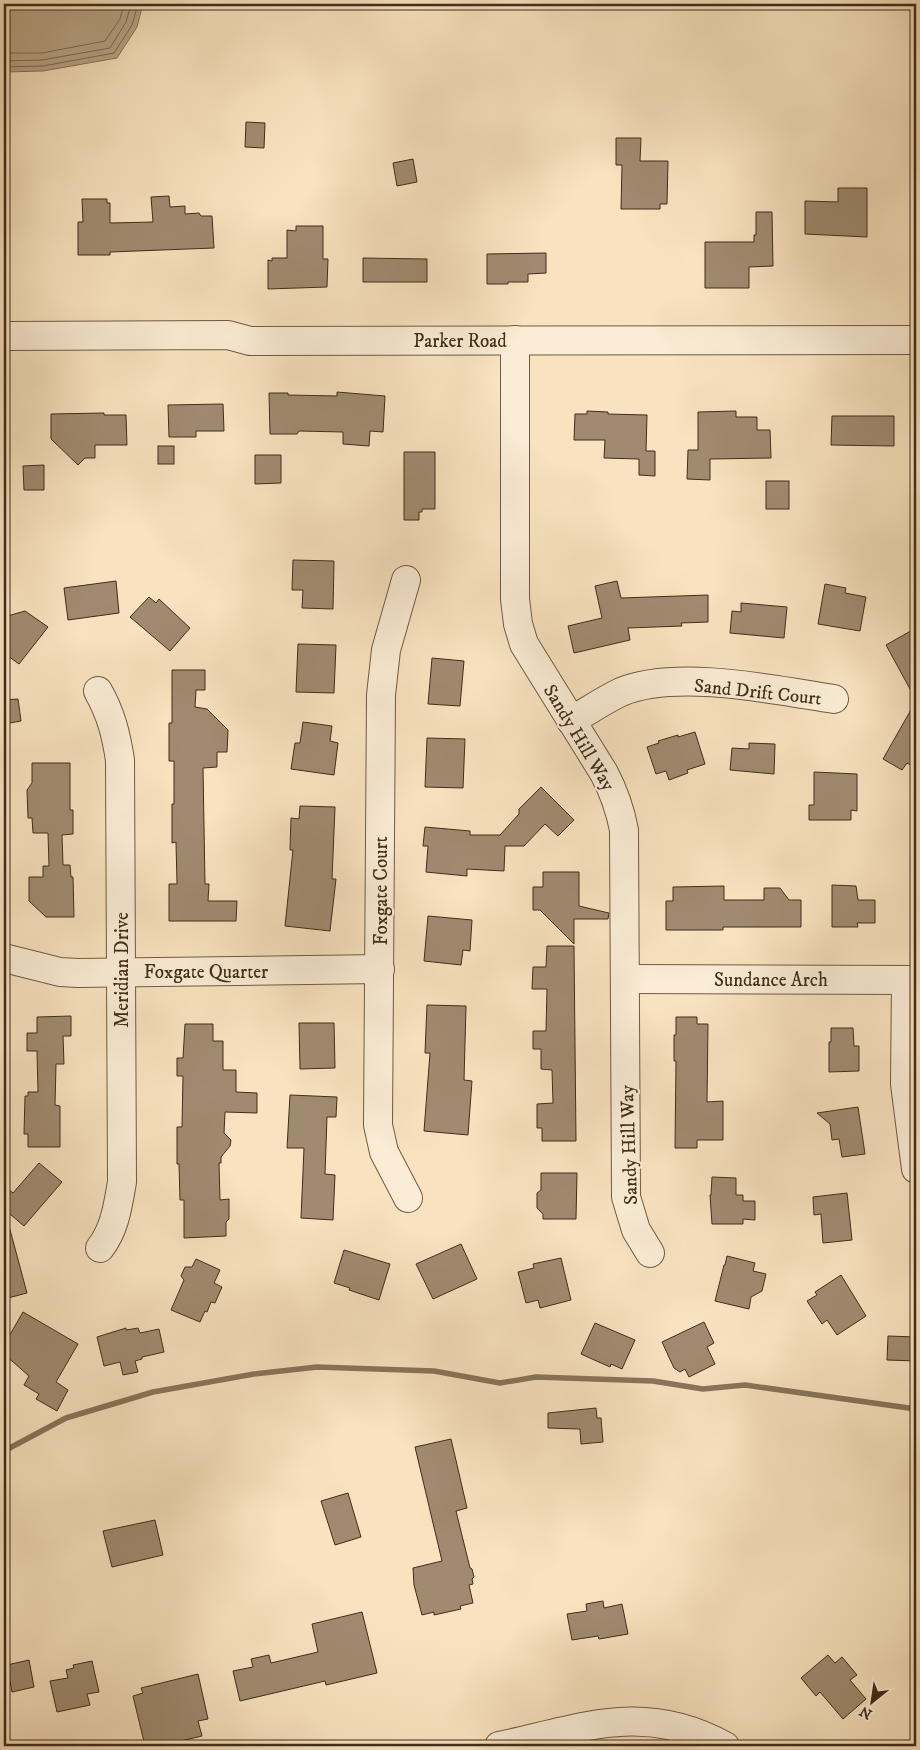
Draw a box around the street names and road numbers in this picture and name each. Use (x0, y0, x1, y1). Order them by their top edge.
street label: Parker Road (413, 330, 507, 353)
street label: Sand Drift Court (693, 674, 823, 711)
street label: Sandy Hill Way (538, 680, 620, 796)
street label: Foxgate Court (370, 836, 393, 946)
street label: Meridian Drive (111, 912, 134, 1028)
street label: Foxgate Quarter (144, 961, 268, 984)
street label: Sundance Arch (714, 969, 828, 992)
street label: Sandy Hill Way (616, 1084, 643, 1205)

